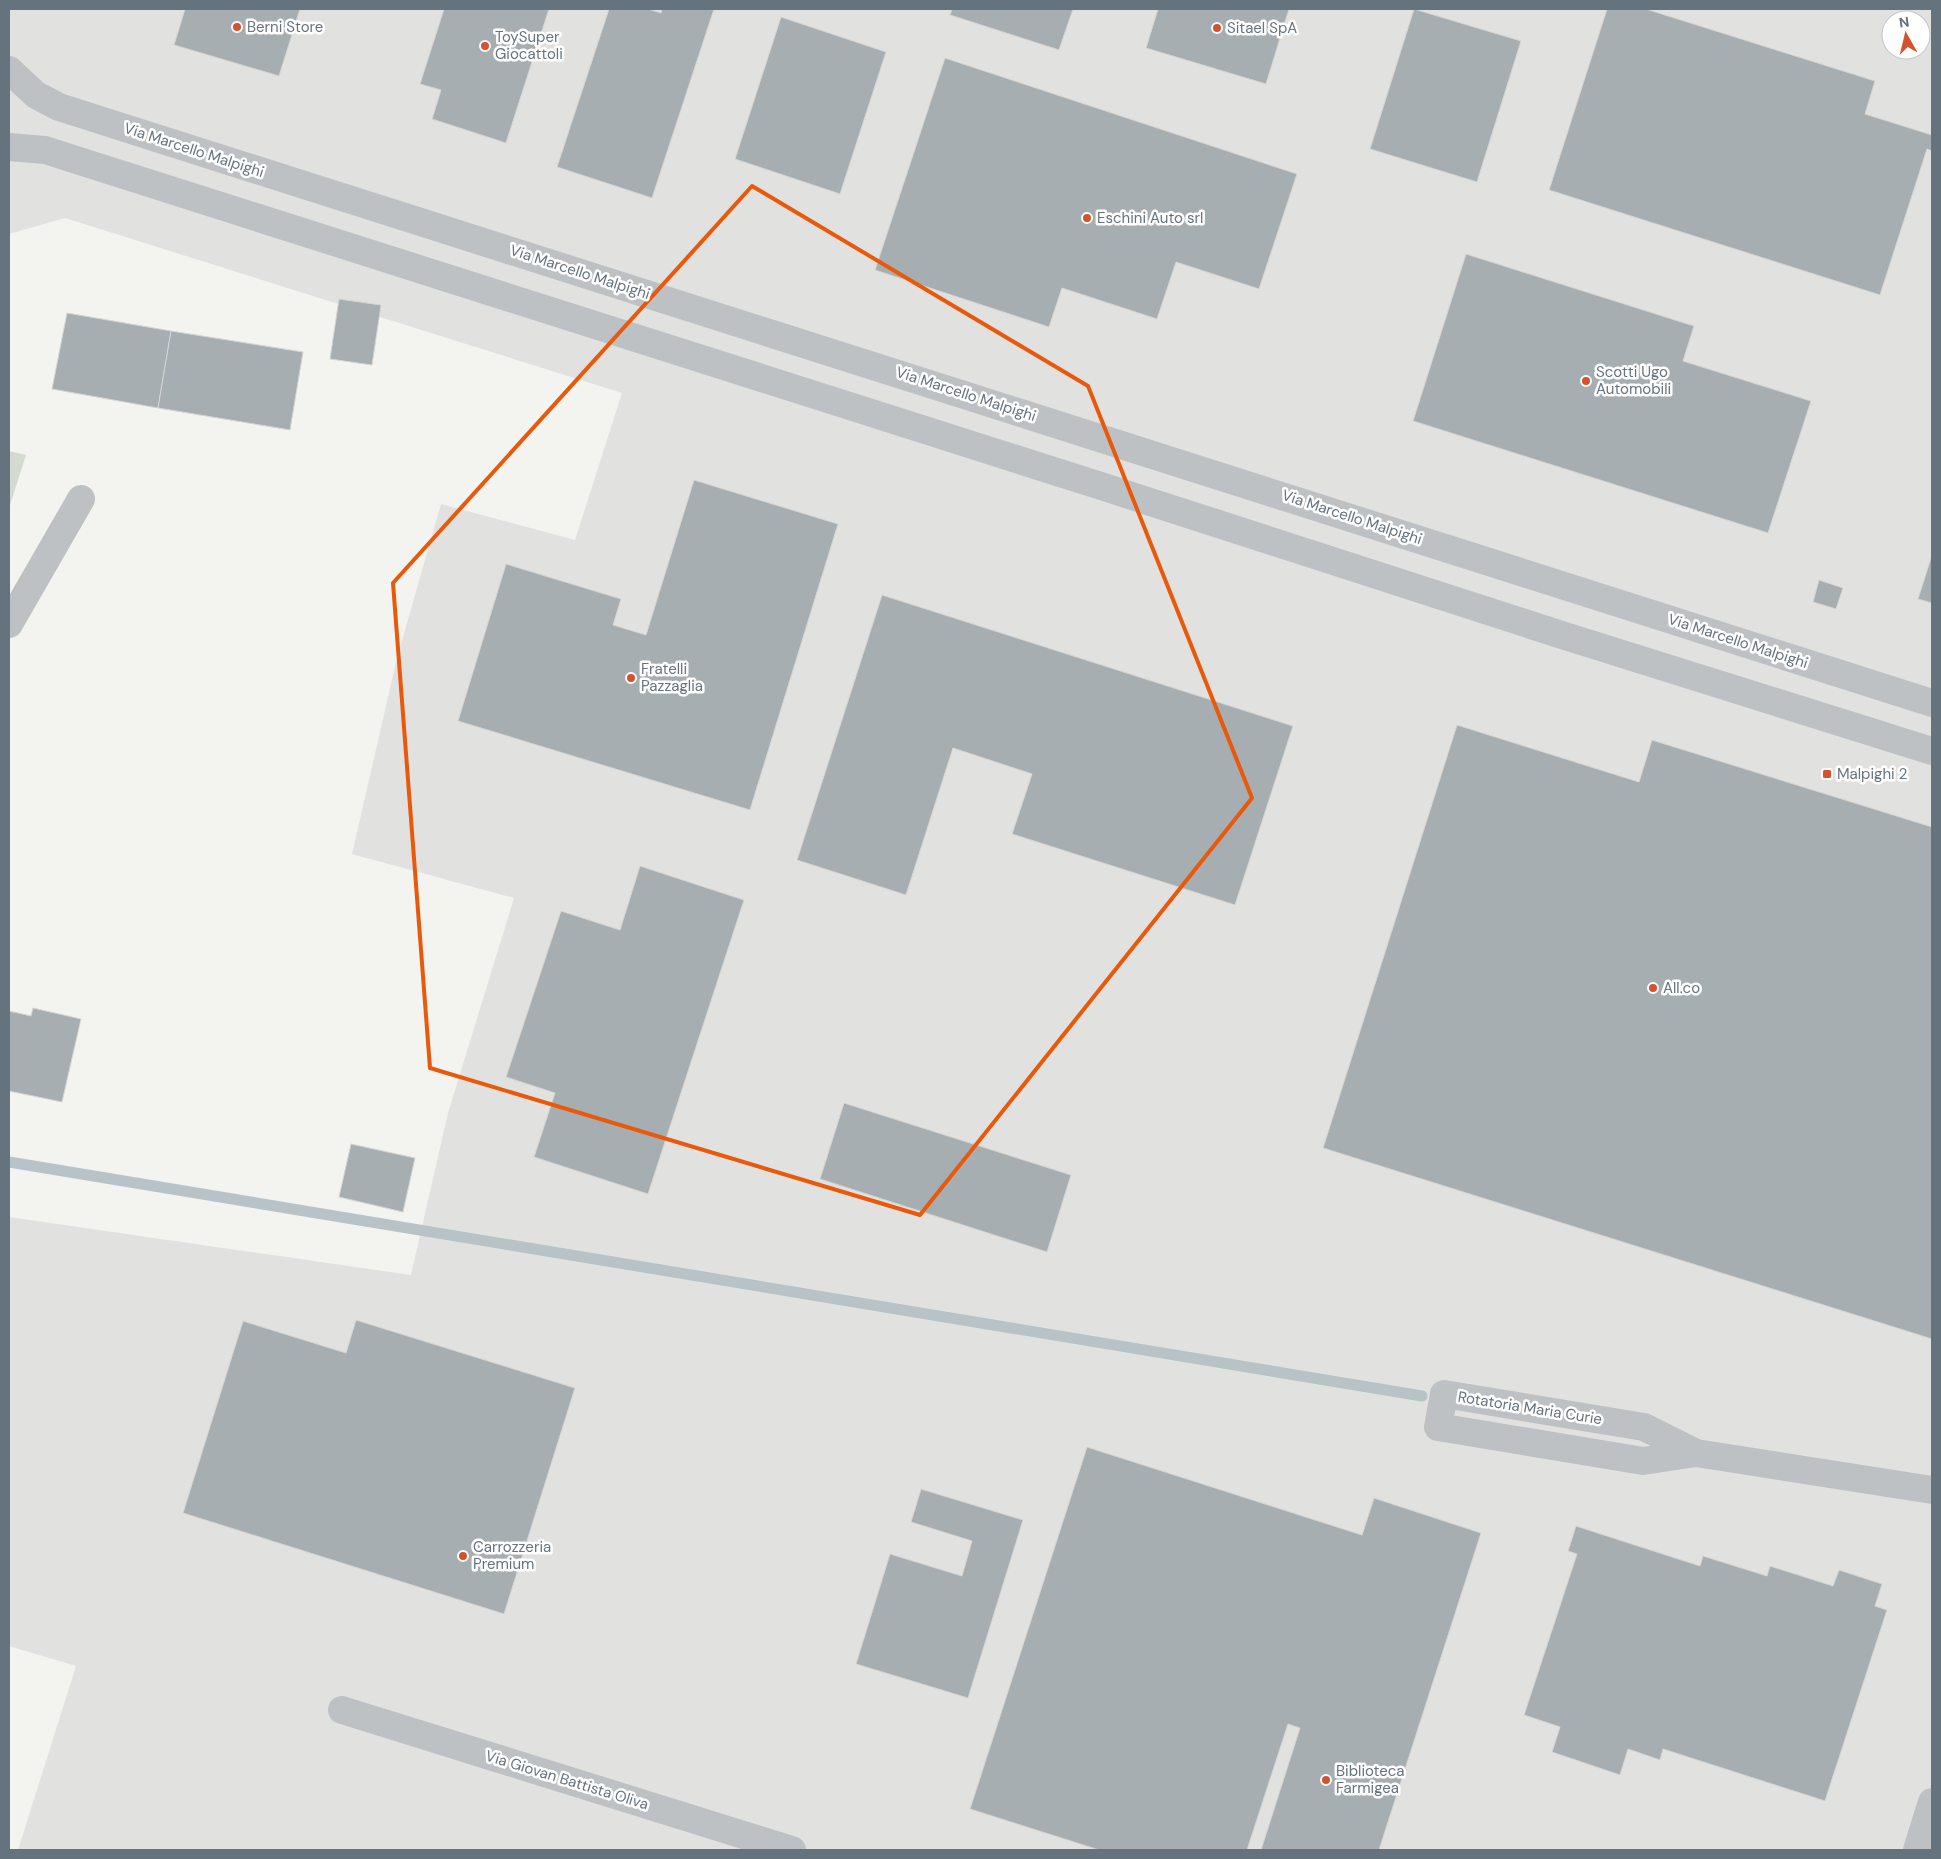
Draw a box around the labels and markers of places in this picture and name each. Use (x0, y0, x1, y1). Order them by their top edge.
place label: Berni Store (247, 17, 323, 37)
place label: Sitael SpA (1227, 18, 1297, 38)
marker: Berni Store (231, 21, 243, 33)
marker: Sitael SpA (1211, 22, 1223, 34)
place label: ToySuper Giocattoli (495, 27, 563, 64)
marker: ToySuper Giocattoli (479, 40, 491, 52)
place label: Eschini Auto srl (1097, 208, 1203, 228)
marker: Eschini Auto srl (1081, 212, 1093, 224)
place label: Scotti Ugo Automobili (1596, 362, 1671, 399)
marker: Scotti Ugo Automobili (1580, 375, 1592, 387)
place label: Fratelli Pazzaglia (641, 659, 703, 696)
marker: Fratelli Pazzaglia (625, 672, 637, 684)
place label: Malpighi 2 (1837, 764, 1907, 784)
marker: Malpighi 2 (1821, 768, 1833, 780)
place label: All.co (1663, 978, 1700, 998)
marker: All.co (1647, 982, 1659, 994)
place label: Carrozzeria Premium (473, 1537, 551, 1574)
marker: Carrozzeria Premium (457, 1550, 469, 1562)
place label: Biblioteca Farmigea (1336, 1761, 1405, 1798)
marker: Biblioteca Farmigea (1320, 1774, 1332, 1786)

